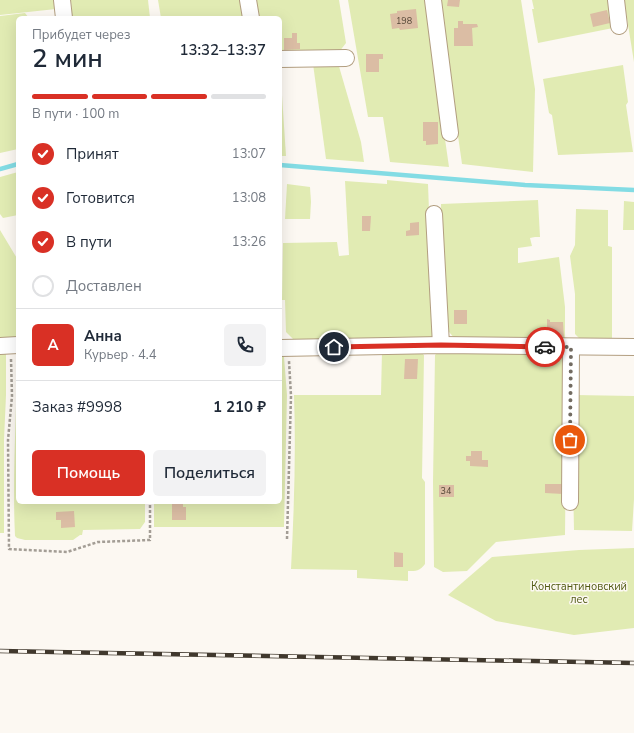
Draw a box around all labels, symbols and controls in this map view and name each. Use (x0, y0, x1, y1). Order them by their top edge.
house number: 198 (396, 15, 412, 27)
text: Прибудет через (32, 26, 130, 44)
text: 13:32–13:37 (179, 40, 266, 60)
text: 2 мин (32, 41, 103, 76)
text: В пути · 100 m (32, 105, 119, 123)
icon: check (32, 143, 54, 165)
text: Принят (66, 144, 119, 164)
text: 13:07 (232, 145, 266, 163)
icon: check (32, 187, 54, 209)
text: Готовится (66, 188, 135, 208)
text: 13:08 (232, 189, 266, 207)
icon: check (32, 231, 54, 253)
text: В пути (66, 232, 112, 252)
text: 13:26 (232, 233, 266, 251)
text: Доставлен (66, 276, 142, 296)
button: phone (224, 324, 266, 366)
text: Анна (84, 326, 122, 346)
courier (525, 327, 565, 367)
pin (317, 330, 351, 364)
text: А (47, 335, 59, 355)
icon: home (323, 336, 345, 358)
icon: car (534, 336, 556, 358)
text: Курьер · 4.4 (84, 346, 157, 364)
text: Заказ #9998 (32, 397, 122, 417)
text: 1 210 ₽ (213, 397, 266, 417)
pin (553, 423, 587, 457)
icon: bag (559, 429, 581, 451)
button: Помощь (32, 450, 145, 496)
button: Поделиться (153, 450, 266, 496)
house number: 34 (441, 485, 452, 497)
park label: Константиновский лес (531, 579, 627, 607)

